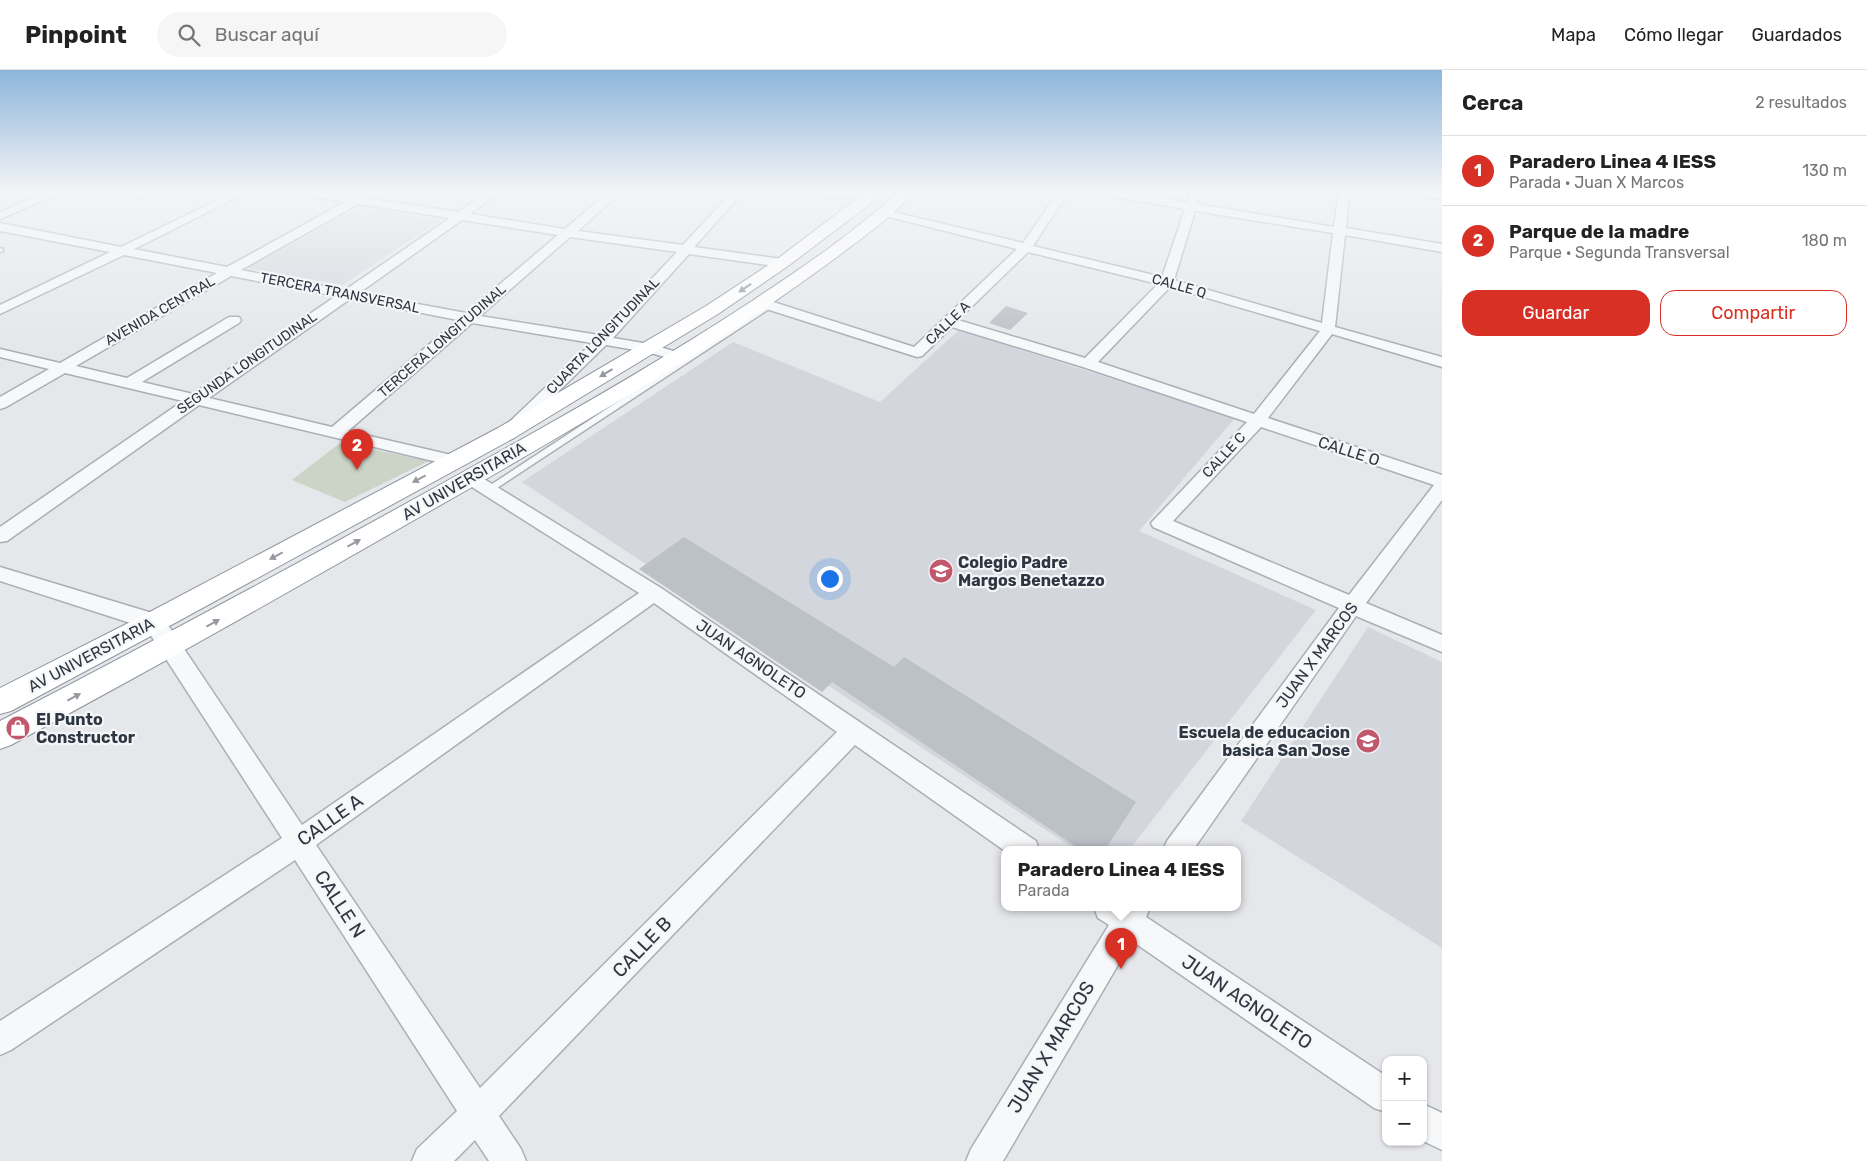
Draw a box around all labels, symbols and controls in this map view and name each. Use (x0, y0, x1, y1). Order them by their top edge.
search box (157, 12, 507, 57)
text: Pinpoint (25, 21, 127, 49)
icon: search (175, 21, 203, 49)
text: Buscar aquí (215, 23, 319, 46)
text: Mapa (1551, 24, 1596, 46)
text: Cómo llegar (1624, 24, 1723, 46)
text: Guardados (1751, 24, 1842, 46)
text: Cerca (1462, 90, 1523, 115)
text: 2 resultados (1755, 93, 1847, 112)
text: Paradero Linea 4 IESS (1509, 150, 1716, 173)
text: 1 (1474, 161, 1482, 180)
text: 130 m (1802, 161, 1847, 180)
text: Parada · Juan X Marcos (1509, 173, 1684, 192)
text: Parque de la madre (1509, 220, 1689, 243)
text: 2 (1473, 231, 1483, 250)
text: 180 m (1802, 231, 1847, 250)
text: Parque · Segunda Transversal (1509, 243, 1730, 262)
street label: TERCERA TRANSVERSAL (259, 269, 421, 317)
street label: CALLE Q (1150, 270, 1208, 302)
street label: AVENIDA CENTRAL (102, 273, 218, 349)
street label: CUARTA LONGITUDINAL (543, 274, 663, 398)
street label: TERCERA LONGITUDINAL (375, 281, 509, 401)
one-way arrow (738, 283, 751, 293)
button: Guardar (1462, 290, 1650, 336)
button: Compartir (1660, 290, 1847, 336)
street label: CALLE A (922, 297, 974, 348)
street label: SEGUNDA LONGITUDINAL (174, 308, 320, 418)
one-way arrow (600, 369, 613, 378)
pin: 2 (341, 429, 373, 470)
street label: CALLE C (1199, 429, 1249, 481)
street label: CALLE O (1316, 432, 1382, 470)
street label: AV UNIVERSITARIA (399, 438, 530, 524)
one-way arrow (412, 475, 427, 483)
one-way arrow (347, 539, 362, 547)
one-way arrow (269, 552, 283, 560)
place label: Colegio Padre Margos Benetazzo (958, 553, 1105, 590)
school or university icon: Colegio Padre Margos Benetazzo (928, 558, 954, 584)
your location (817, 566, 843, 592)
street label: JUAN X MARCOS (1272, 598, 1362, 712)
street label: AV UNIVERSITARIA (25, 614, 157, 696)
street label: JUAN AGNOLETO (692, 615, 810, 703)
one-way arrow (206, 618, 219, 627)
one-way arrow (67, 693, 81, 701)
place label: El Punto Constructor (36, 710, 136, 747)
shop icon: El Punto Constructor (5, 715, 31, 741)
place label: Escuela de educacion basica San Jose (1178, 723, 1350, 760)
school or university icon: Escuela de educacion basica San Jose (1355, 728, 1381, 754)
street label: CALLE A (293, 789, 368, 851)
popup (1001, 846, 1241, 911)
text: Paradero Linea 4 IESS (1017, 858, 1225, 881)
street label: CALLE N (310, 866, 370, 942)
text: Parada (1017, 881, 1070, 900)
street label: CALLE B (607, 912, 677, 982)
pin: 1 (1105, 928, 1137, 969)
street label: JUAN AGNOLETO (1177, 950, 1317, 1054)
street label: JUAN X MARCOS (1003, 977, 1099, 1117)
map controls (1382, 1056, 1427, 1146)
button: + (1382, 1056, 1427, 1101)
button: − (1382, 1101, 1427, 1146)

